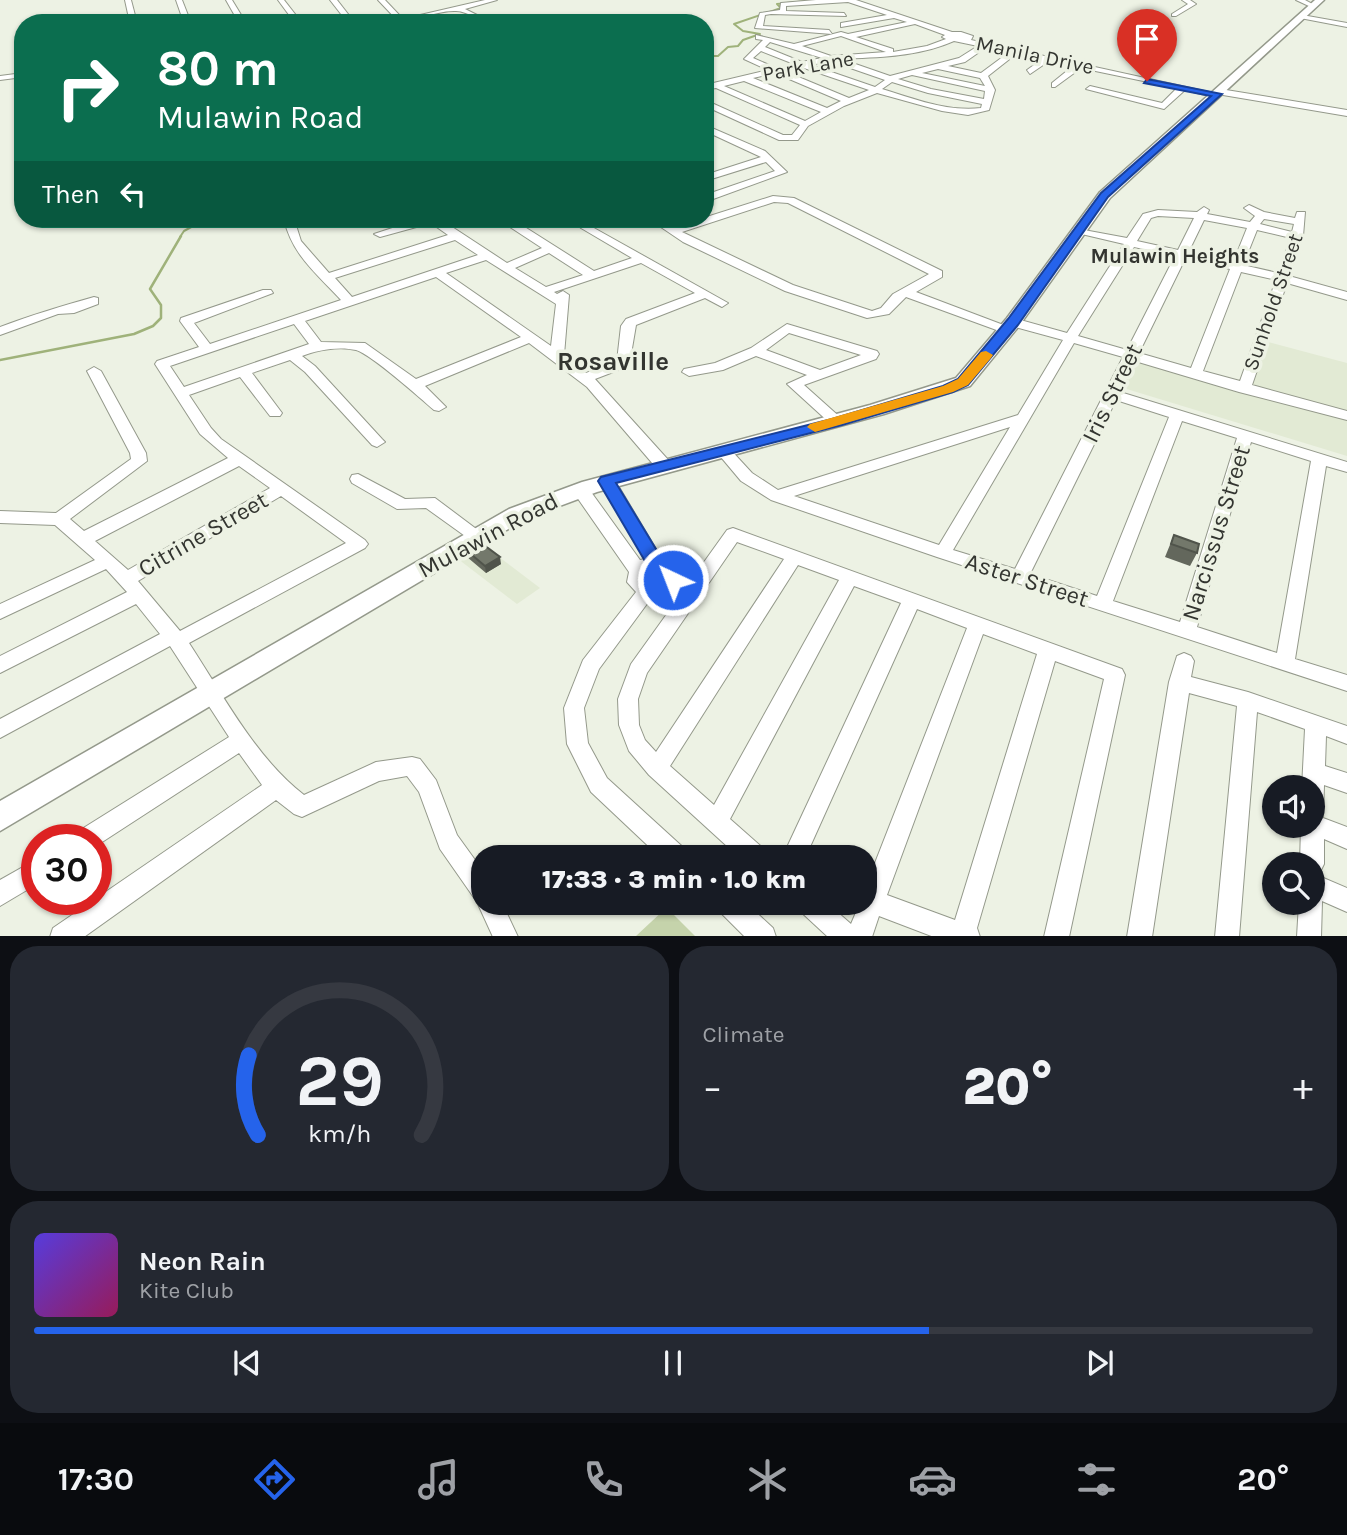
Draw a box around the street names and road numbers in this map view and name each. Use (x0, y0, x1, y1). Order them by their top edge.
street label: Manila Drive (974, 31, 1096, 79)
street label: Park Lane (760, 46, 856, 86)
street label: Sunhold Street (1238, 230, 1308, 374)
street label: Iris Street (1076, 339, 1148, 447)
street label: Narcissus Street (1176, 442, 1256, 624)
street label: Citrine Street (133, 486, 273, 582)
street label: Mulawin Road (413, 486, 563, 584)
street label: Aster Street (962, 547, 1092, 613)

